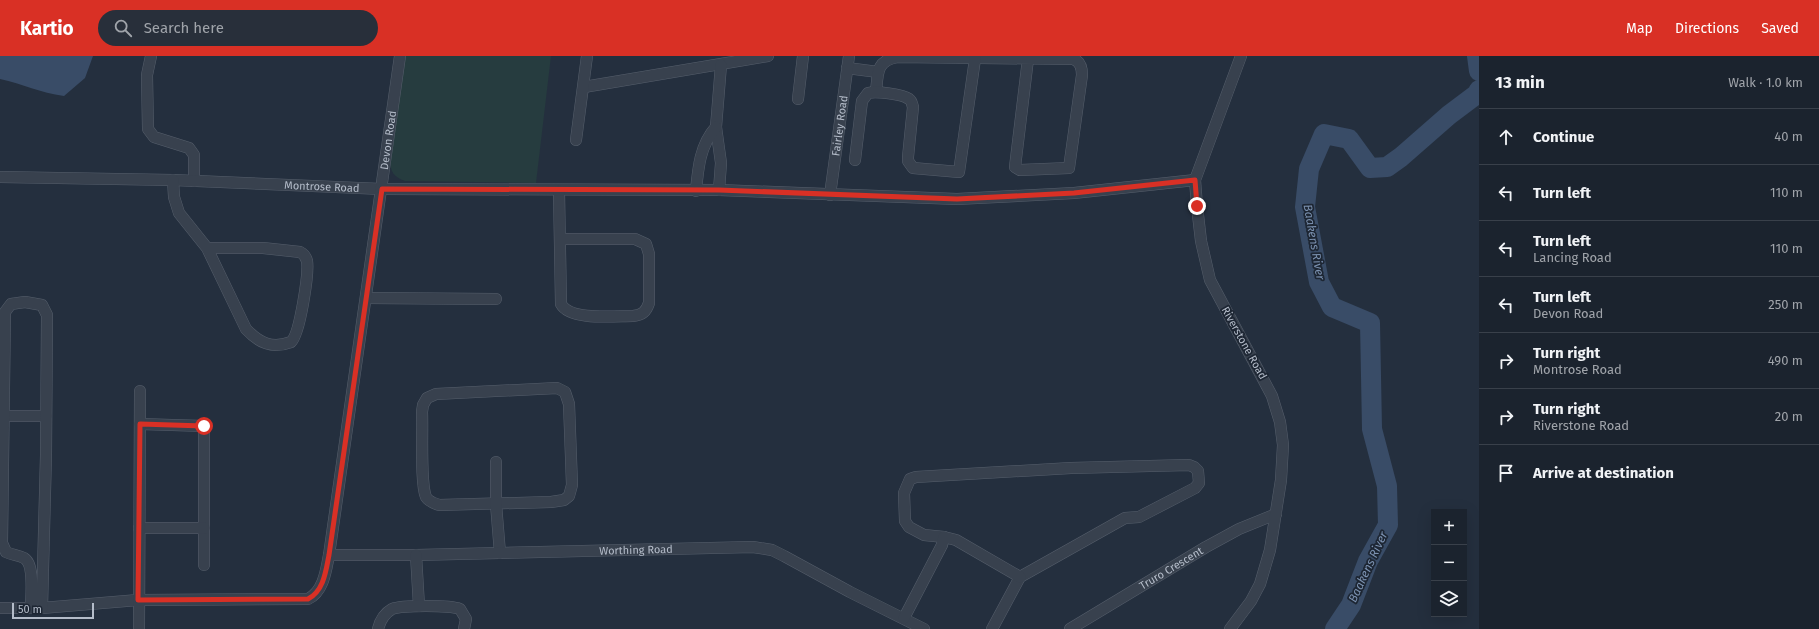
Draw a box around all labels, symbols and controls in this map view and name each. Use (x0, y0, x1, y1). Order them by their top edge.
search box (98, 10, 378, 46)
text: Kartio (20, 17, 74, 40)
icon: search (112, 17, 134, 39)
text: Search here (144, 19, 224, 37)
text: Map (1626, 20, 1653, 37)
text: Directions (1675, 20, 1739, 37)
text: Saved (1761, 20, 1799, 37)
text: 13 min (1495, 72, 1545, 93)
text: Walk · 1.0 km (1728, 75, 1803, 90)
street label: Fairley Road (829, 95, 850, 157)
street label: Devon Road (377, 110, 399, 171)
icon: ahead (1495, 126, 1517, 148)
text: Continue (1533, 128, 1594, 146)
text: 40 m (1774, 129, 1803, 144)
street label: Montrose Road (284, 178, 360, 195)
icon: left (1495, 182, 1517, 204)
text: Turn left (1533, 184, 1591, 202)
text: 110 m (1770, 185, 1803, 200)
route end (1188, 197, 1206, 215)
water label: Baakens River (1300, 203, 1328, 281)
text: Turn left (1533, 232, 1591, 250)
icon: left (1495, 238, 1517, 260)
text: 110 m (1770, 241, 1803, 256)
text: Lancing Road (1533, 250, 1612, 265)
text: Turn left (1533, 288, 1591, 306)
icon: left (1495, 294, 1517, 316)
text: 250 m (1768, 297, 1803, 312)
street label: Riverstone Road (1219, 304, 1269, 382)
text: Devon Road (1533, 306, 1603, 321)
text: Turn right (1533, 344, 1600, 362)
icon: right (1495, 350, 1517, 372)
text: 490 m (1768, 353, 1803, 368)
text: Montrose Road (1533, 362, 1622, 377)
text: Turn right (1533, 400, 1600, 418)
icon: right (1495, 406, 1517, 428)
text: 20 m (1775, 409, 1803, 424)
route start (195, 417, 213, 435)
text: Riverstone Road (1533, 418, 1629, 433)
icon: arrive (1495, 462, 1517, 484)
text: Arrive at destination (1533, 464, 1674, 482)
map controls (1431, 509, 1467, 617)
button: + (1431, 509, 1467, 545)
water label: Baakens River (1346, 529, 1391, 605)
street label: Worthing Road (599, 542, 673, 557)
street label: Truro Crescent (1137, 544, 1205, 592)
button: − (1431, 545, 1467, 581)
button: layers (1431, 581, 1467, 617)
scale bar (12, 601, 94, 620)
text: 50 m (18, 603, 42, 616)

